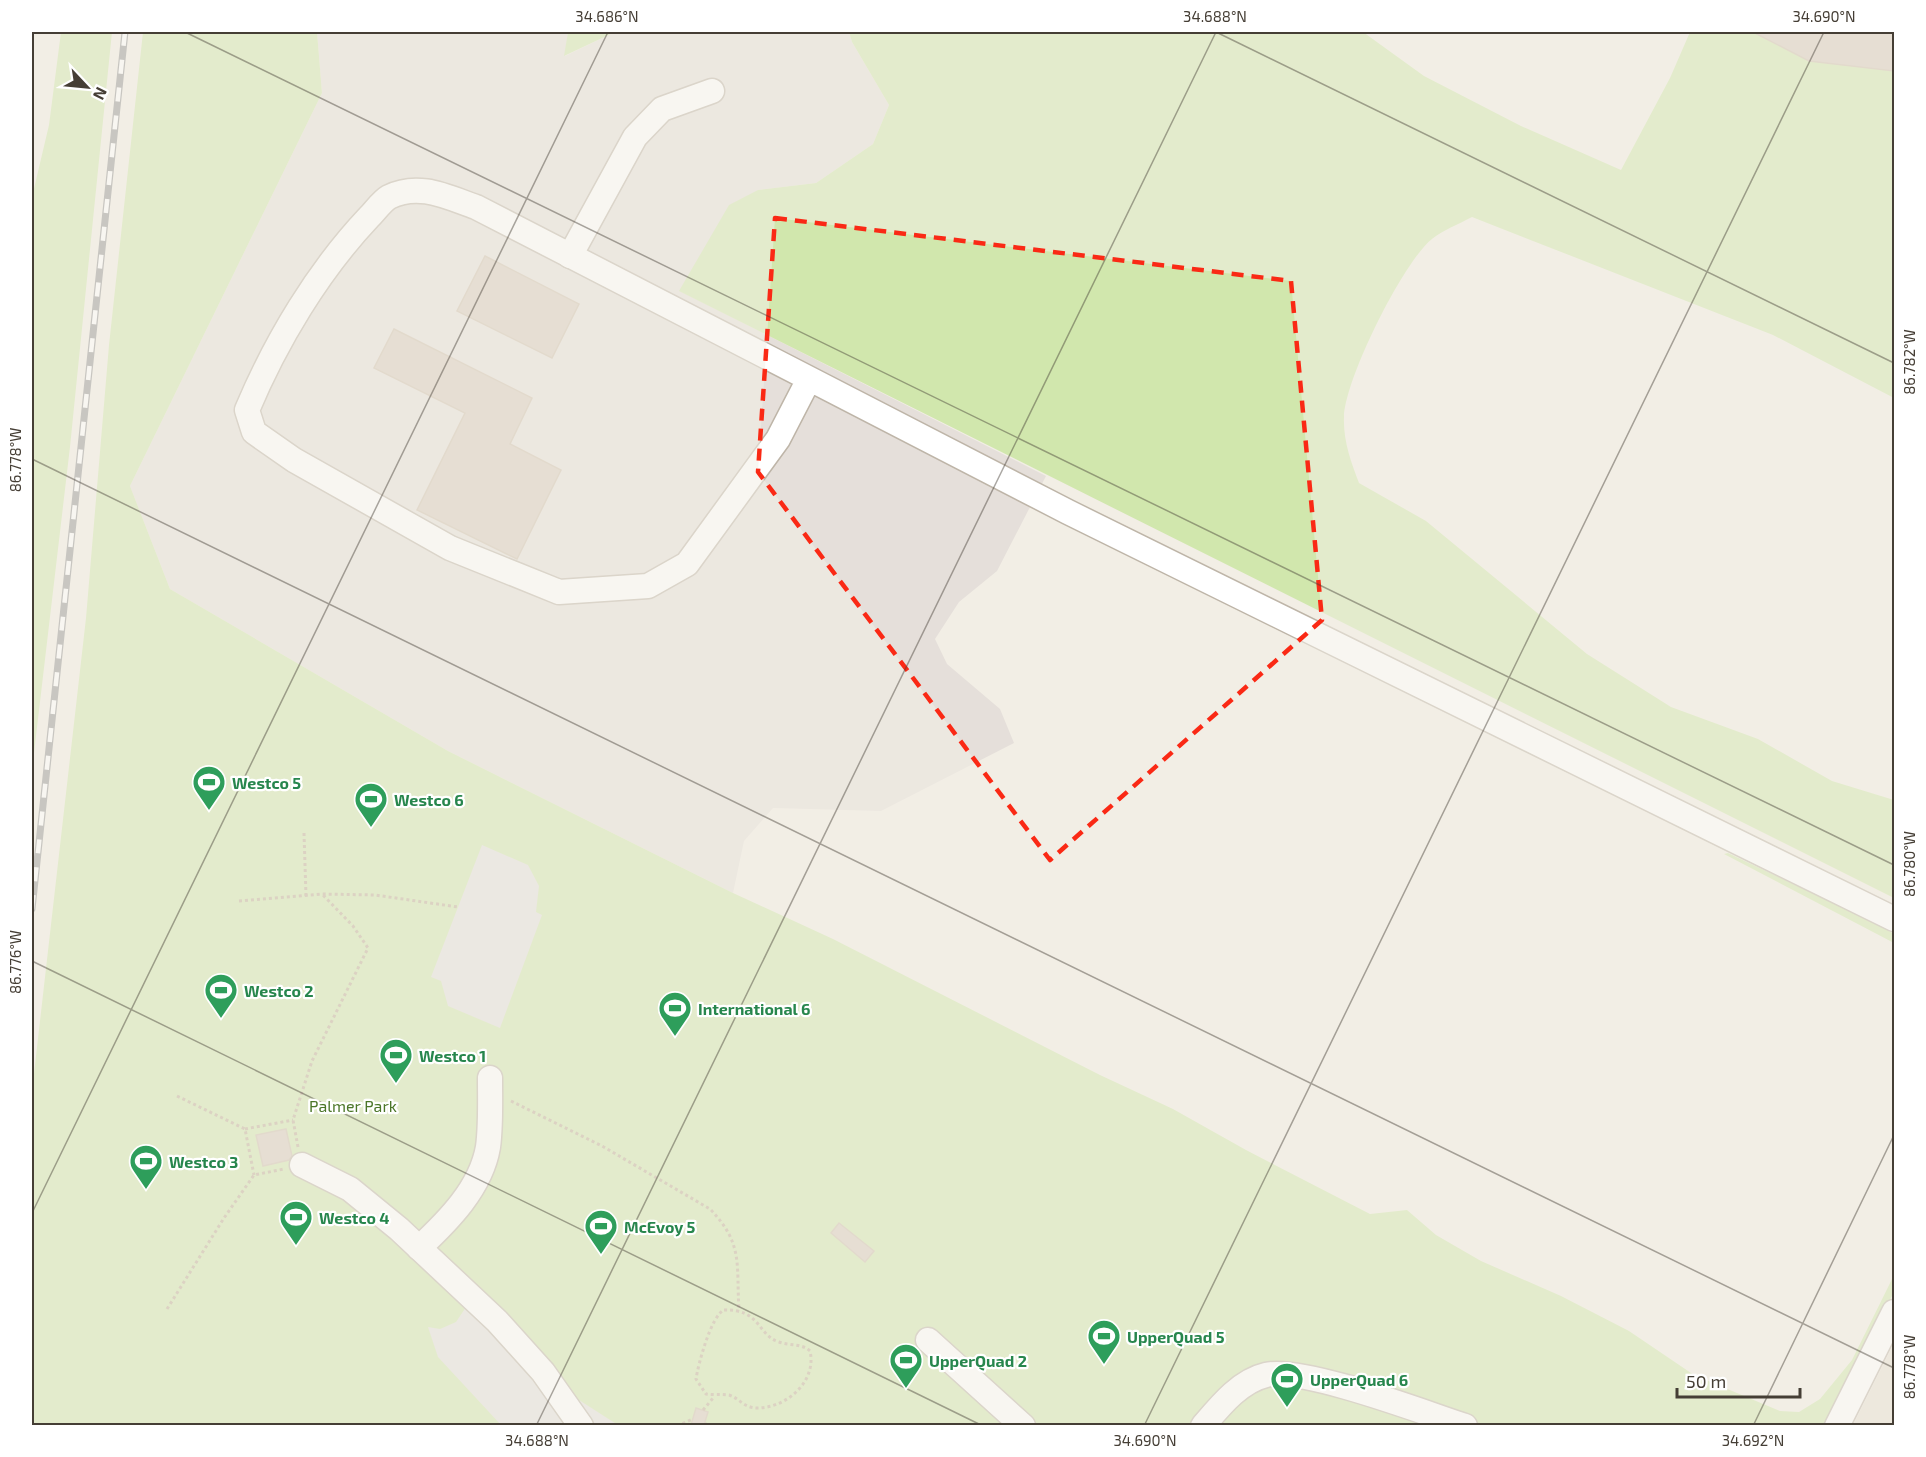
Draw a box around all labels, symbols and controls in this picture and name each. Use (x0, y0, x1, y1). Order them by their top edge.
text: 34.686°N (575, 7, 639, 25)
text: 34.688°N (1183, 7, 1247, 25)
text: 34.690°N (1792, 7, 1856, 25)
north arrow (57, 57, 117, 117)
text: N (90, 84, 112, 103)
text: 86.782°W (1900, 329, 1918, 395)
text: 86.778°W (6, 428, 24, 492)
sports icon: Westco 5 (191, 764, 227, 811)
place label: Westco 5 (232, 773, 301, 792)
sports icon: Westco 6 (353, 781, 389, 828)
place label: Westco 6 (394, 790, 464, 809)
text: 86.780°W (1900, 831, 1918, 897)
text: 86.776°W (6, 930, 24, 994)
sports icon: Westco 2 (203, 972, 239, 1019)
place label: Westco 2 (244, 981, 314, 1000)
sports icon: International 6 (657, 990, 693, 1037)
place label: International 6 (698, 999, 810, 1018)
sports icon: Westco 1 (378, 1037, 414, 1084)
place label: Westco 1 (419, 1046, 486, 1065)
park label: Palmer Park (309, 1096, 397, 1115)
sports icon: Westco 3 (128, 1143, 164, 1190)
place label: Westco 3 (169, 1152, 238, 1171)
sports icon: Westco 4 (278, 1199, 314, 1246)
place label: Westco 4 (319, 1208, 390, 1227)
sports icon: McEvoy 5 (583, 1208, 619, 1255)
place label: McEvoy 5 (624, 1217, 695, 1237)
sports icon: UpperQuad 5 (1086, 1318, 1122, 1365)
place label: UpperQuad 5 (1127, 1327, 1225, 1347)
text: 86.778°W (1900, 1335, 1918, 1399)
sports icon: UpperQuad 2 (888, 1342, 924, 1389)
place label: UpperQuad 2 (929, 1351, 1027, 1371)
sports icon: UpperQuad 6 (1269, 1361, 1305, 1408)
scale bar (1677, 1361, 1800, 1399)
place label: UpperQuad 6 (1310, 1370, 1408, 1390)
text: 50 m (1686, 1370, 1726, 1392)
text: 34.688°N (505, 1431, 569, 1449)
text: 34.690°N (1113, 1431, 1177, 1449)
text: 34.692°N (1722, 1431, 1784, 1449)

